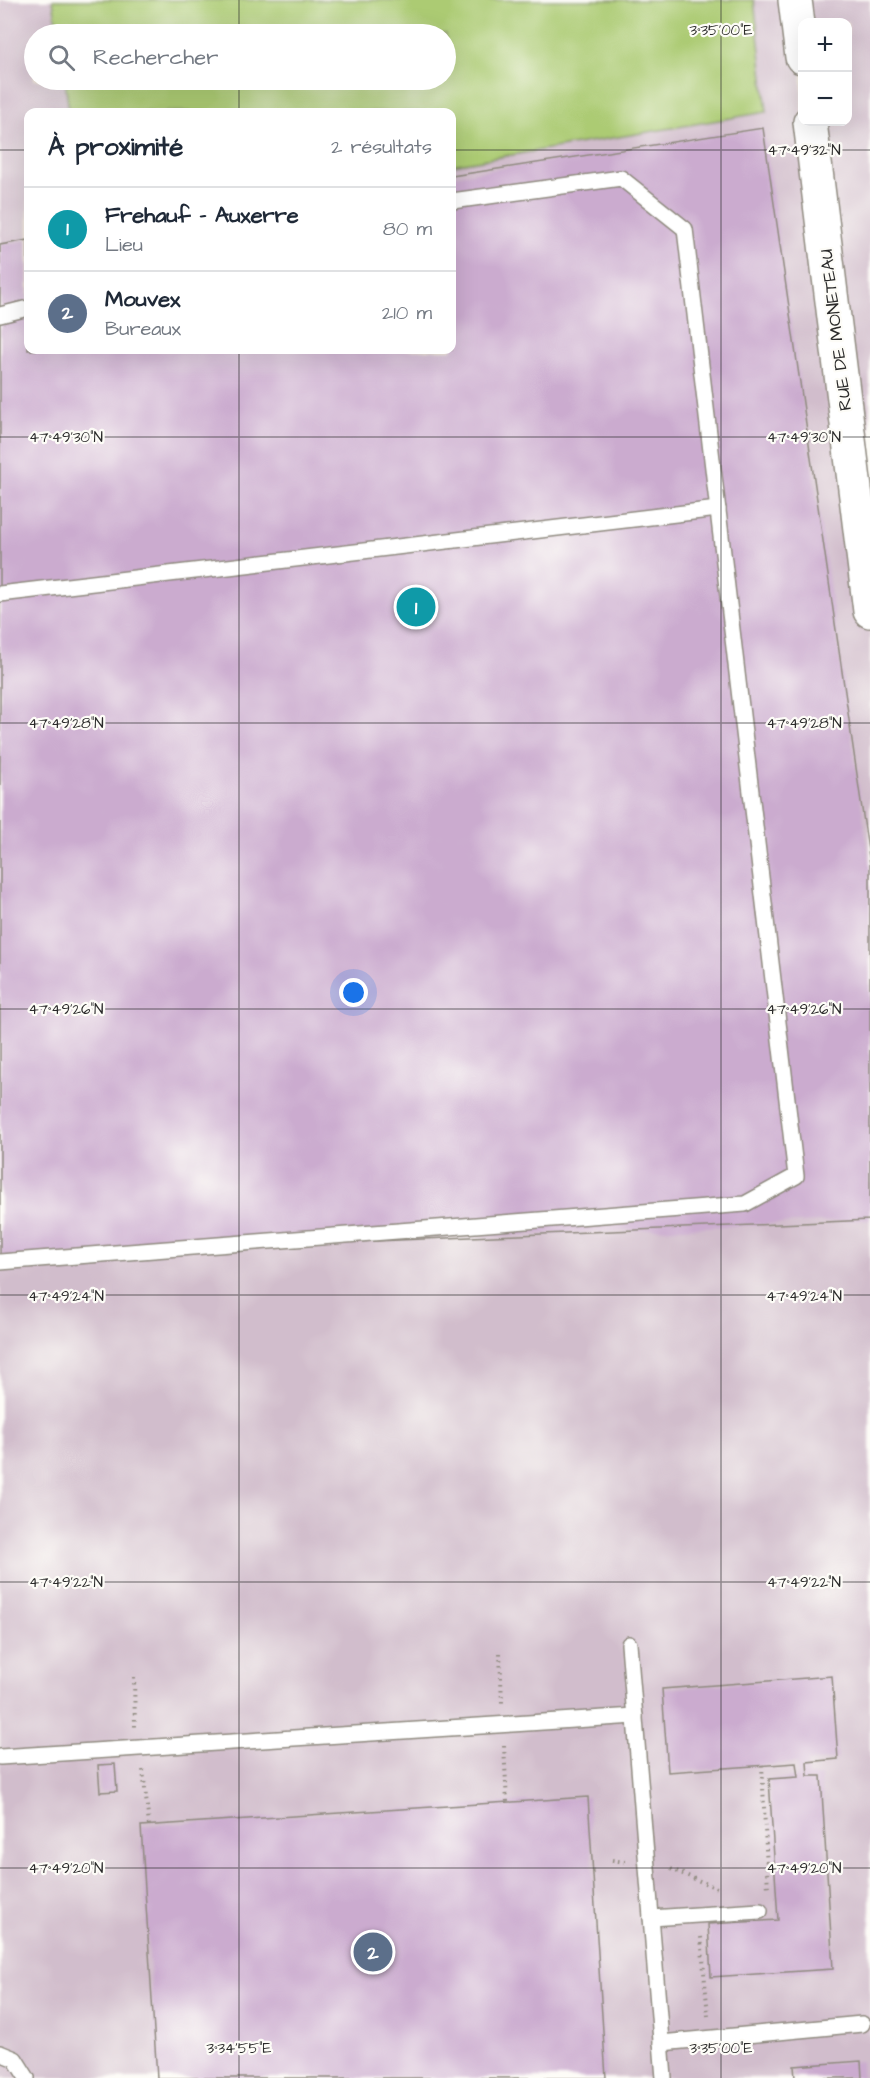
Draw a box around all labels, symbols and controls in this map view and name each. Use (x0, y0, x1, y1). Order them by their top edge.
map controls (798, 18, 852, 126)
button: + (798, 18, 852, 72)
text: 3°35'00"E (690, 20, 753, 41)
search box (24, 24, 456, 90)
icon: search (45, 41, 78, 74)
text: Rechercher (93, 42, 218, 73)
button: − (798, 72, 852, 126)
text: À proximité (48, 129, 183, 165)
text: 2 résultats (331, 133, 432, 161)
text: 47°49'32"N (767, 140, 841, 161)
text: Frehauf - Auxerre (105, 200, 299, 231)
text: 1 (66, 215, 69, 243)
text: 80 m (383, 215, 432, 243)
text: Lieu (105, 231, 143, 259)
street label: RUE DE MONETEAU (814, 248, 858, 412)
text: Mouvex (105, 284, 180, 315)
text: 2 (62, 299, 73, 327)
text: 210 m (382, 299, 432, 327)
text: Bureaux (105, 315, 181, 343)
text: 47°49'30"N (29, 427, 103, 448)
text: 47°49'30"N (767, 427, 841, 448)
pin: 1 (396, 584, 436, 630)
text: 47°49'28"N (28, 713, 104, 734)
text: 47°49'28"N (766, 713, 842, 734)
your location (339, 978, 368, 1007)
text: 47°49'26"N (29, 999, 103, 1020)
text: 47°49'26"N (767, 999, 841, 1020)
text: 47°49'24"N (28, 1286, 104, 1307)
text: 47°49'24"N (766, 1286, 842, 1307)
text: 47°49'22"N (29, 1572, 103, 1593)
text: 47°49'22"N (767, 1572, 841, 1593)
text: 47°49'20"N (29, 1858, 103, 1879)
text: 47°49'20"N (767, 1858, 841, 1879)
pin: 2 (354, 1930, 392, 1974)
text: 3°34'55"E (207, 2038, 272, 2059)
text: 3°35'00"E (690, 2038, 753, 2059)

